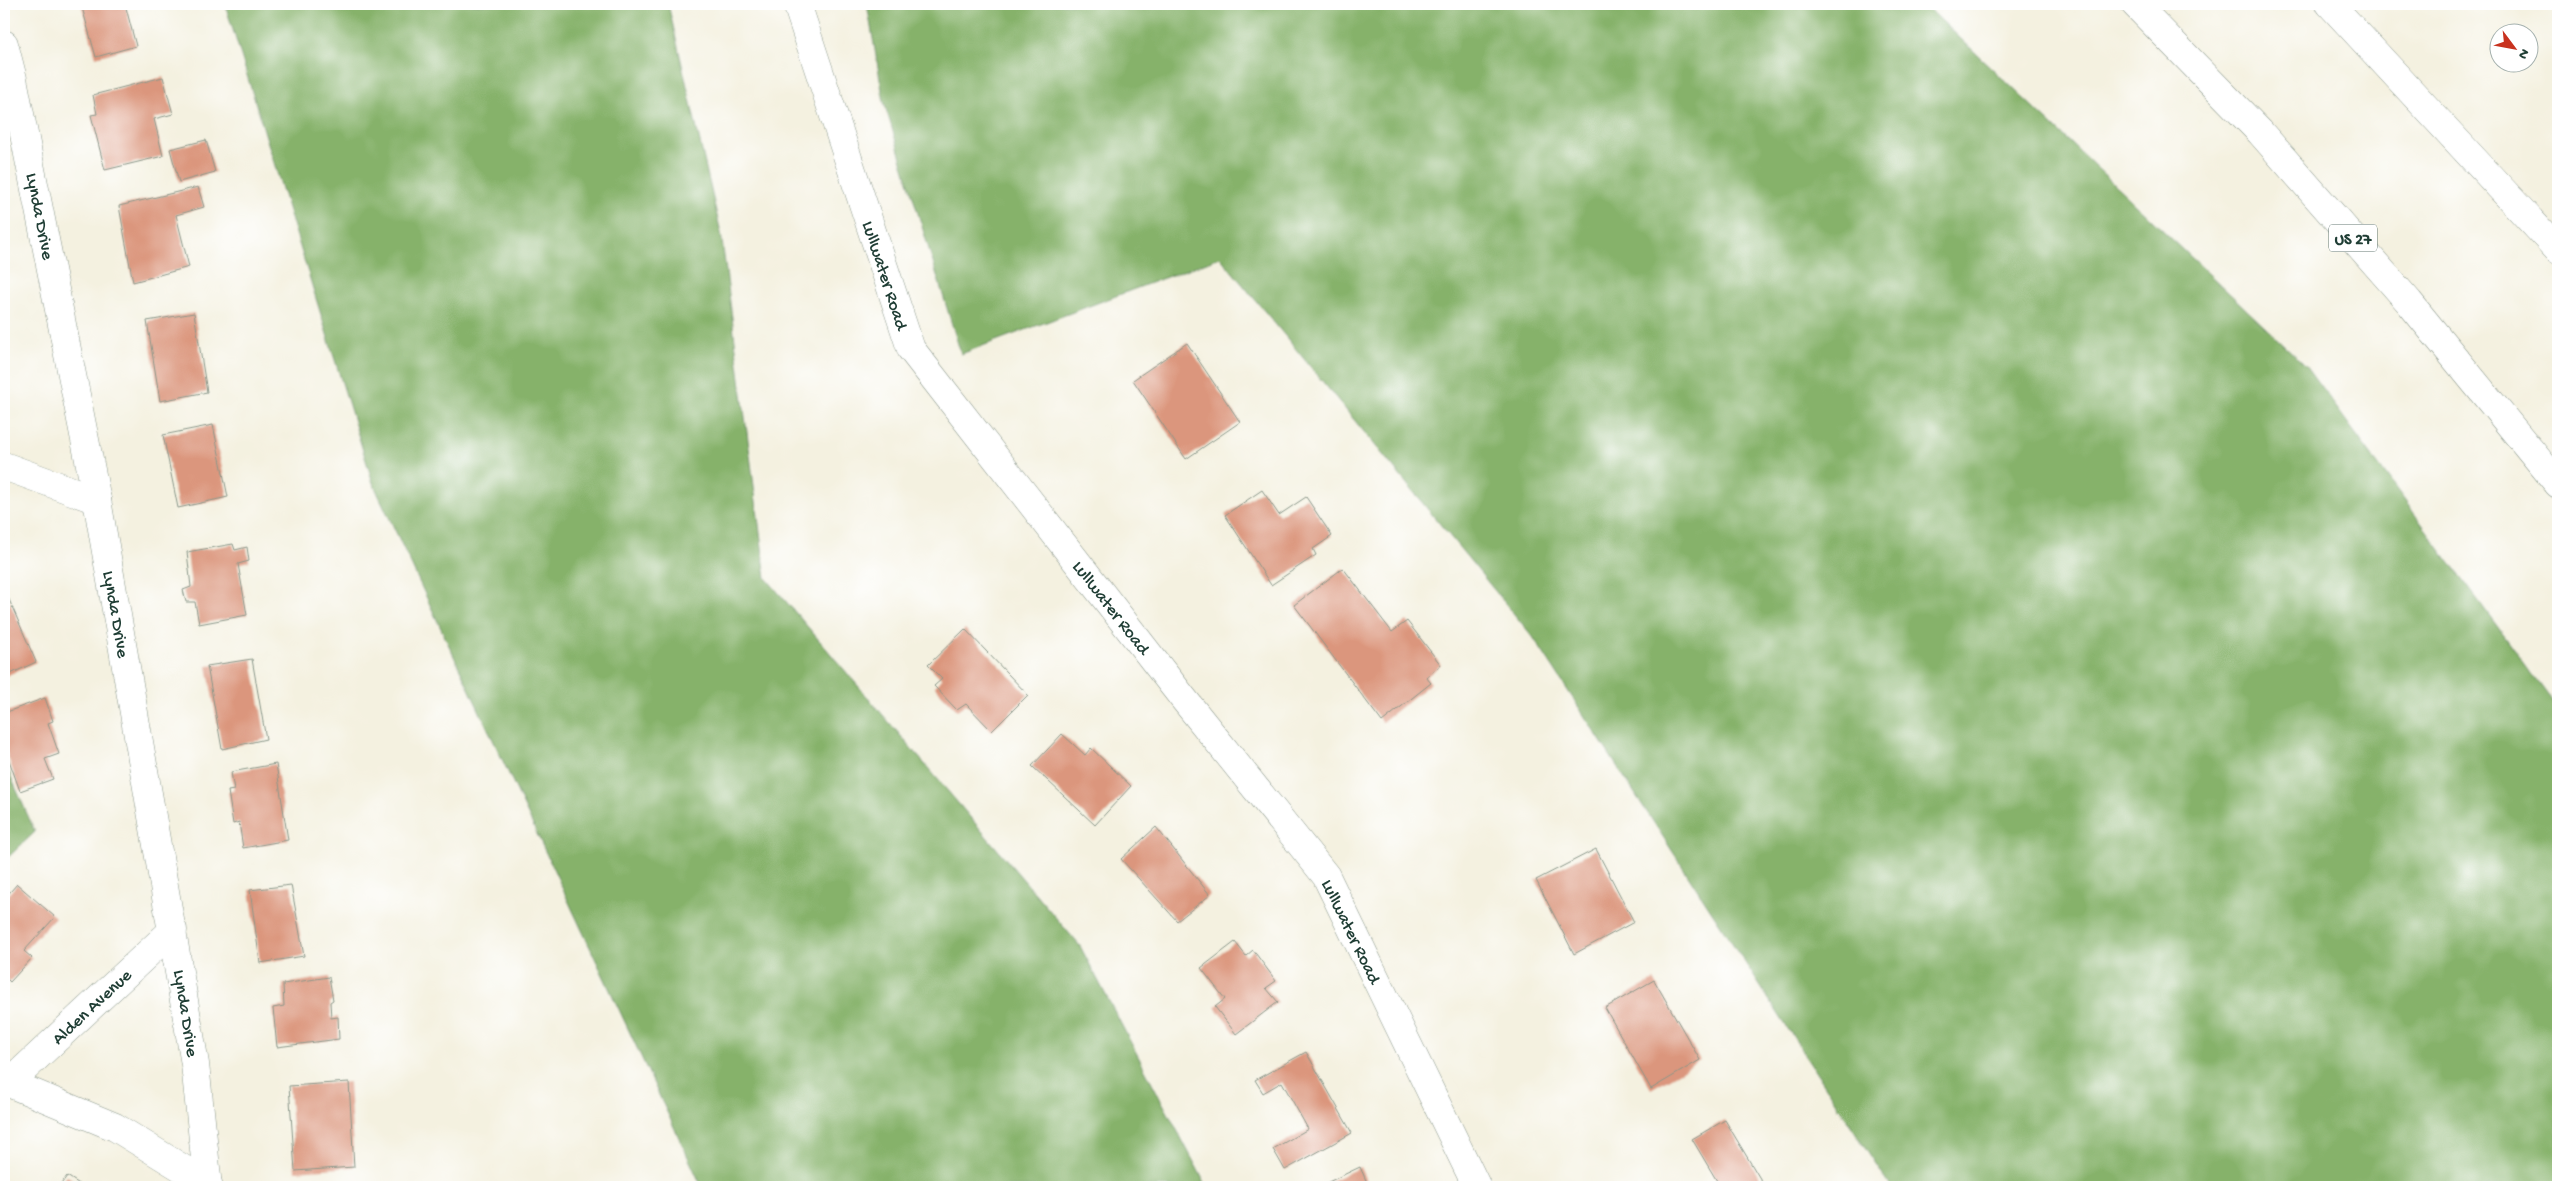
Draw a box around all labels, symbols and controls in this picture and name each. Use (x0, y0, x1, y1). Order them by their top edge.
north arrow (2490, 22, 2540, 72)
text: N (2513, 45, 2533, 62)
street label: Lynda Drive (20, 171, 57, 262)
street label: Lullwater Road (856, 219, 912, 334)
road number: US 27 (2329, 224, 2377, 252)
street label: Lullwater Road (1067, 557, 1154, 661)
street label: Lynda Drive (97, 569, 133, 660)
street label: Lullwater Road (1315, 876, 1385, 989)
street label: Alden Avenue (48, 965, 137, 1050)
street label: Lynda Drive (167, 968, 202, 1059)

